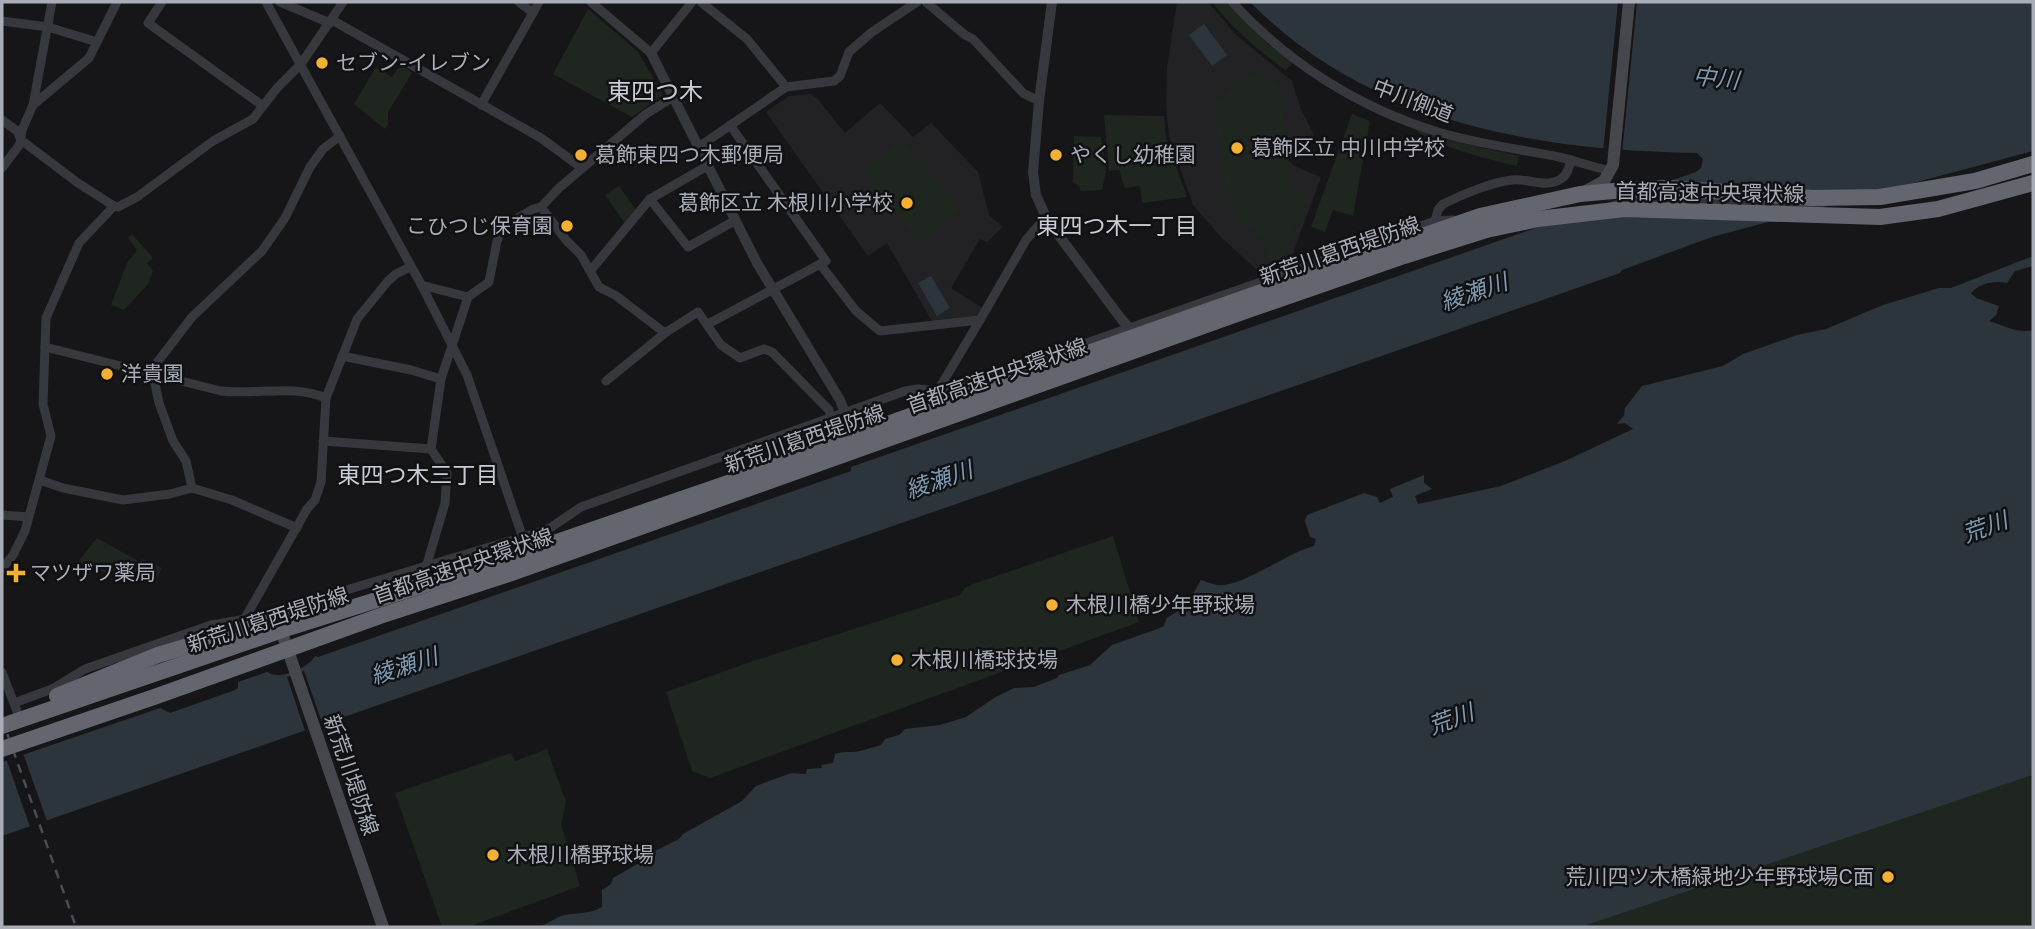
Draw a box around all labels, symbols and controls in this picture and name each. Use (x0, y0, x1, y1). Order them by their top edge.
place label: セブン-イレブン (336, 50, 491, 75)
marker: セブン-イレブン (314, 55, 330, 71)
water label: 中川 (1692, 62, 1743, 94)
street label: 中川側道 (1369, 74, 1457, 127)
district label: 東四つ木 (607, 77, 703, 105)
place label: 葛飾区立 中川中学校 (1251, 135, 1445, 160)
marker: 葛飾区立 中川中学校 (1229, 140, 1245, 156)
place label: 葛飾東四つ木郵便局 (595, 142, 784, 167)
place label: やくし幼稚園 (1070, 142, 1196, 167)
marker: 葛飾東四つ木郵便局 (573, 147, 589, 163)
marker: やくし幼稚園 (1048, 147, 1064, 163)
street label: 首都高速中央環状線 (1615, 178, 1805, 207)
place label: 葛飾区立 木根川小学校 (678, 190, 893, 215)
marker: 葛飾区立 木根川小学校 (899, 195, 915, 211)
street label: 新荒川葛西堤防線 (1256, 211, 1423, 290)
district label: 東四つ木一丁目 (1037, 212, 1198, 239)
place label: こひつじ保育園 (406, 213, 553, 238)
marker: こひつじ保育園 (559, 218, 575, 234)
water label: 綾瀬川 (1437, 267, 1514, 316)
street label: 首都高速中央環状線 (903, 333, 1090, 418)
place label: 洋貴園 (121, 361, 184, 386)
marker: 洋貴園 (99, 366, 115, 382)
street label: 新荒川葛西堤防線 (721, 399, 888, 478)
water label: 綾瀬川 (902, 455, 979, 504)
district label: 東四つ木三丁目 (338, 461, 499, 488)
water label: 荒川 (1959, 505, 2014, 547)
street label: 首都高速中央環状線 (369, 523, 556, 608)
place label: マツザワ薬局 (30, 560, 156, 585)
marker: マツザワ薬局 (8, 565, 24, 581)
street label: 新荒川葛西堤防線 (184, 582, 352, 657)
place label: 木根川橋少年野球場 (1066, 592, 1255, 617)
marker: 木根川橋少年野球場 (1044, 597, 1060, 613)
water label: 綾瀬川 (367, 641, 444, 689)
place label: 木根川橋球技場 (911, 647, 1058, 672)
marker: 木根川橋球技場 (889, 652, 905, 668)
water label: 荒川 (1425, 697, 1480, 739)
street label: 新荒川堤防線 (319, 711, 384, 838)
place label: 木根川橋野球場 (507, 842, 654, 867)
marker: 木根川橋野球場 (485, 847, 501, 863)
place label: 荒川四ツ木橋緑地少年野球場C面 (1566, 864, 1874, 889)
marker: 荒川四ツ木橋緑地少年野球場C面 (1880, 869, 1896, 885)

